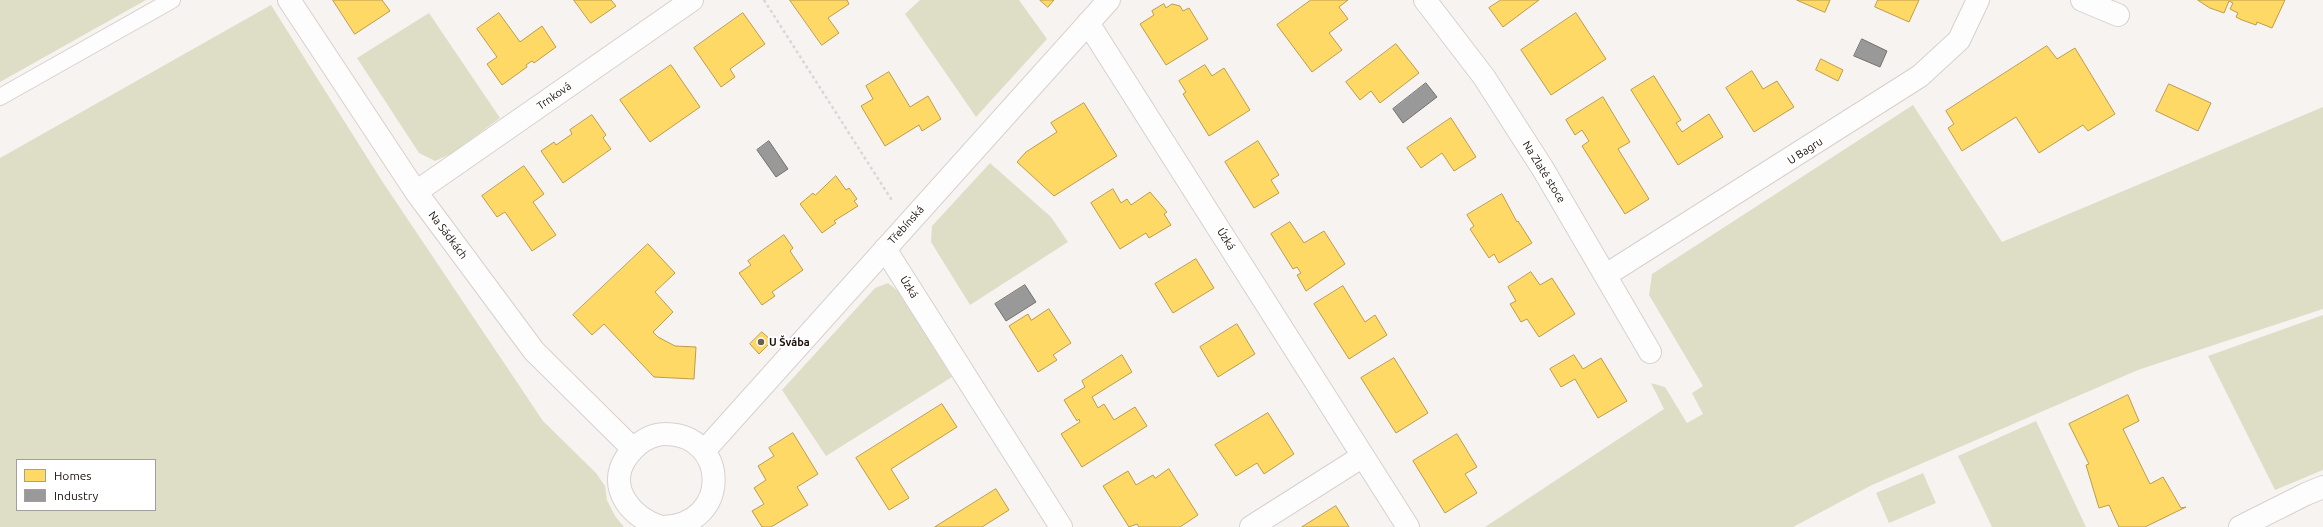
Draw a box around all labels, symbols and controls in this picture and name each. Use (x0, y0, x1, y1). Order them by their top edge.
street label: Trnková (534, 79, 574, 113)
street label: U Bagru (1785, 135, 1825, 167)
street label: Na Zlaté stoce (1520, 139, 1568, 205)
street label: Třebínská (885, 203, 927, 247)
street label: Na Sádkách (426, 208, 470, 262)
street label: Úzká (1214, 225, 1238, 253)
street label: Úzká (897, 273, 921, 301)
place label: U Švába (769, 335, 810, 349)
marker: U Švába (756, 337, 766, 347)
legend (16, 459, 156, 511)
text: Homes (54, 469, 92, 482)
text: Industry (54, 489, 98, 502)

